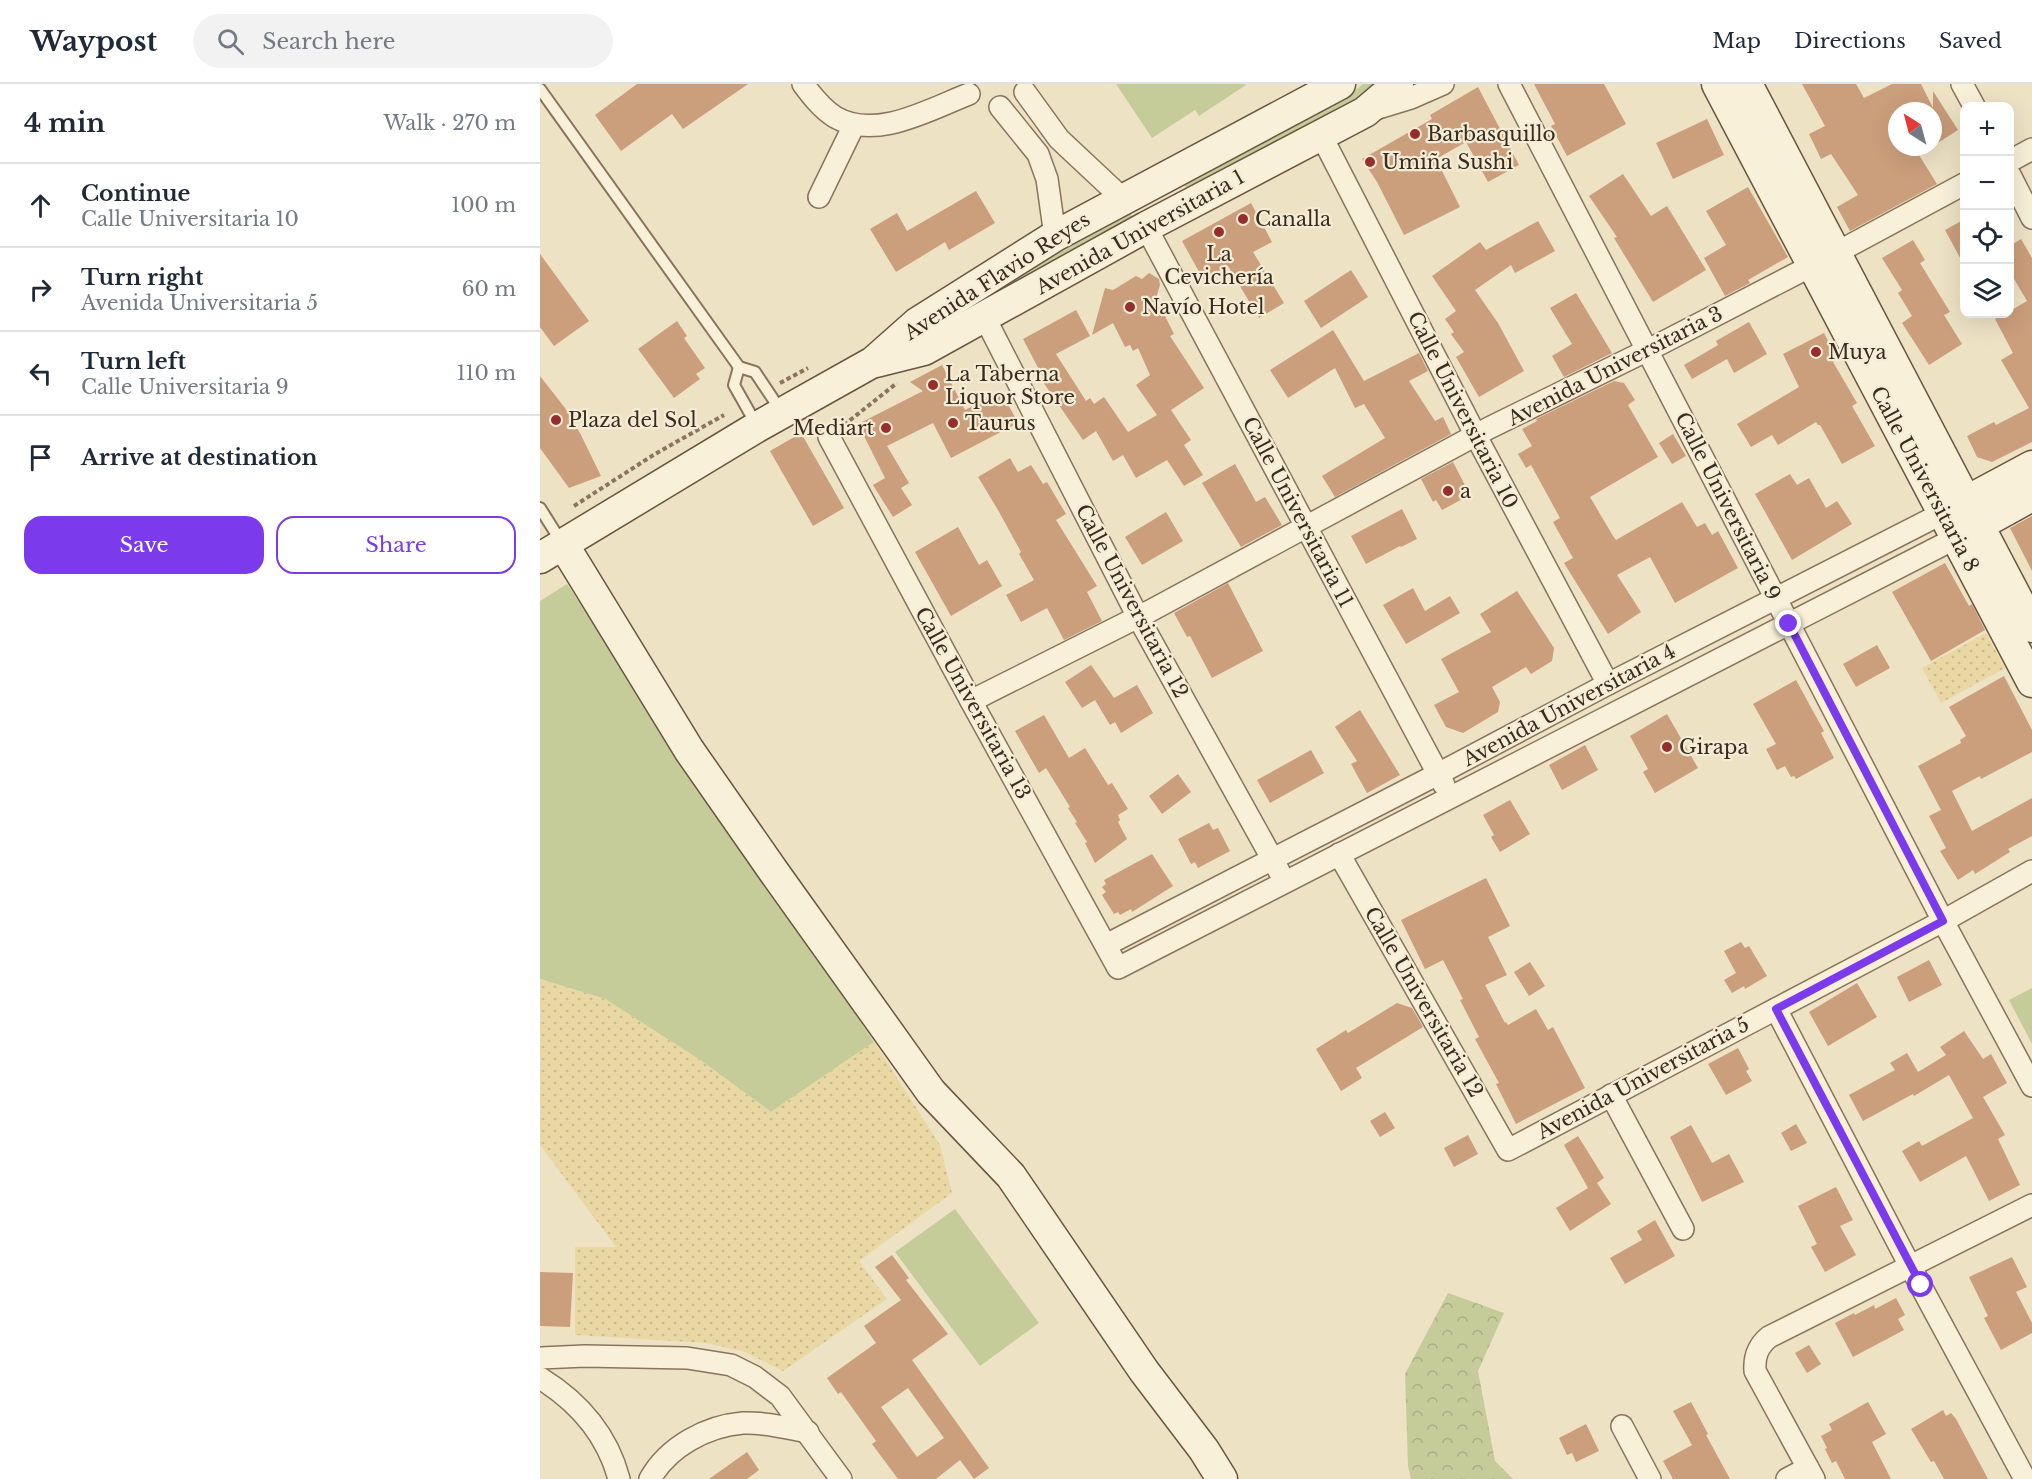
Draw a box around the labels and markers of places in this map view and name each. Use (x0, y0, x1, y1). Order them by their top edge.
place label: Barbasquillo (1427, 122, 1556, 146)
marker: Barbasquillo (1408, 127, 1422, 141)
place label: Umiña Sushi (1382, 150, 1513, 174)
marker: Umiña Sushi (1363, 155, 1377, 169)
place label: Canalla (1255, 207, 1332, 231)
marker: Canalla (1236, 212, 1250, 226)
marker: La Cevichería (1212, 225, 1226, 239)
place label: La Cevichería (1164, 242, 1275, 289)
place label: Navío Hotel (1142, 295, 1264, 319)
marker: Navío Hotel (1123, 300, 1137, 314)
place label: Muya (1828, 340, 1887, 364)
marker: Muya (1809, 345, 1823, 359)
place label: La Taberna Liquor Store (945, 362, 1075, 409)
marker: La Taberna Liquor Store (926, 378, 940, 392)
place label: Plaza del Sol (568, 408, 697, 432)
place label: Taurus (965, 411, 1035, 435)
marker: Plaza del Sol (549, 413, 563, 427)
place label: Mediart (793, 416, 874, 440)
marker: Taurus (946, 416, 960, 430)
marker: Mediart (879, 421, 893, 435)
place label: a (1460, 479, 1471, 503)
marker: a (1441, 484, 1455, 498)
place label: Girapa (1679, 735, 1749, 759)
marker: Girapa (1660, 740, 1674, 754)

